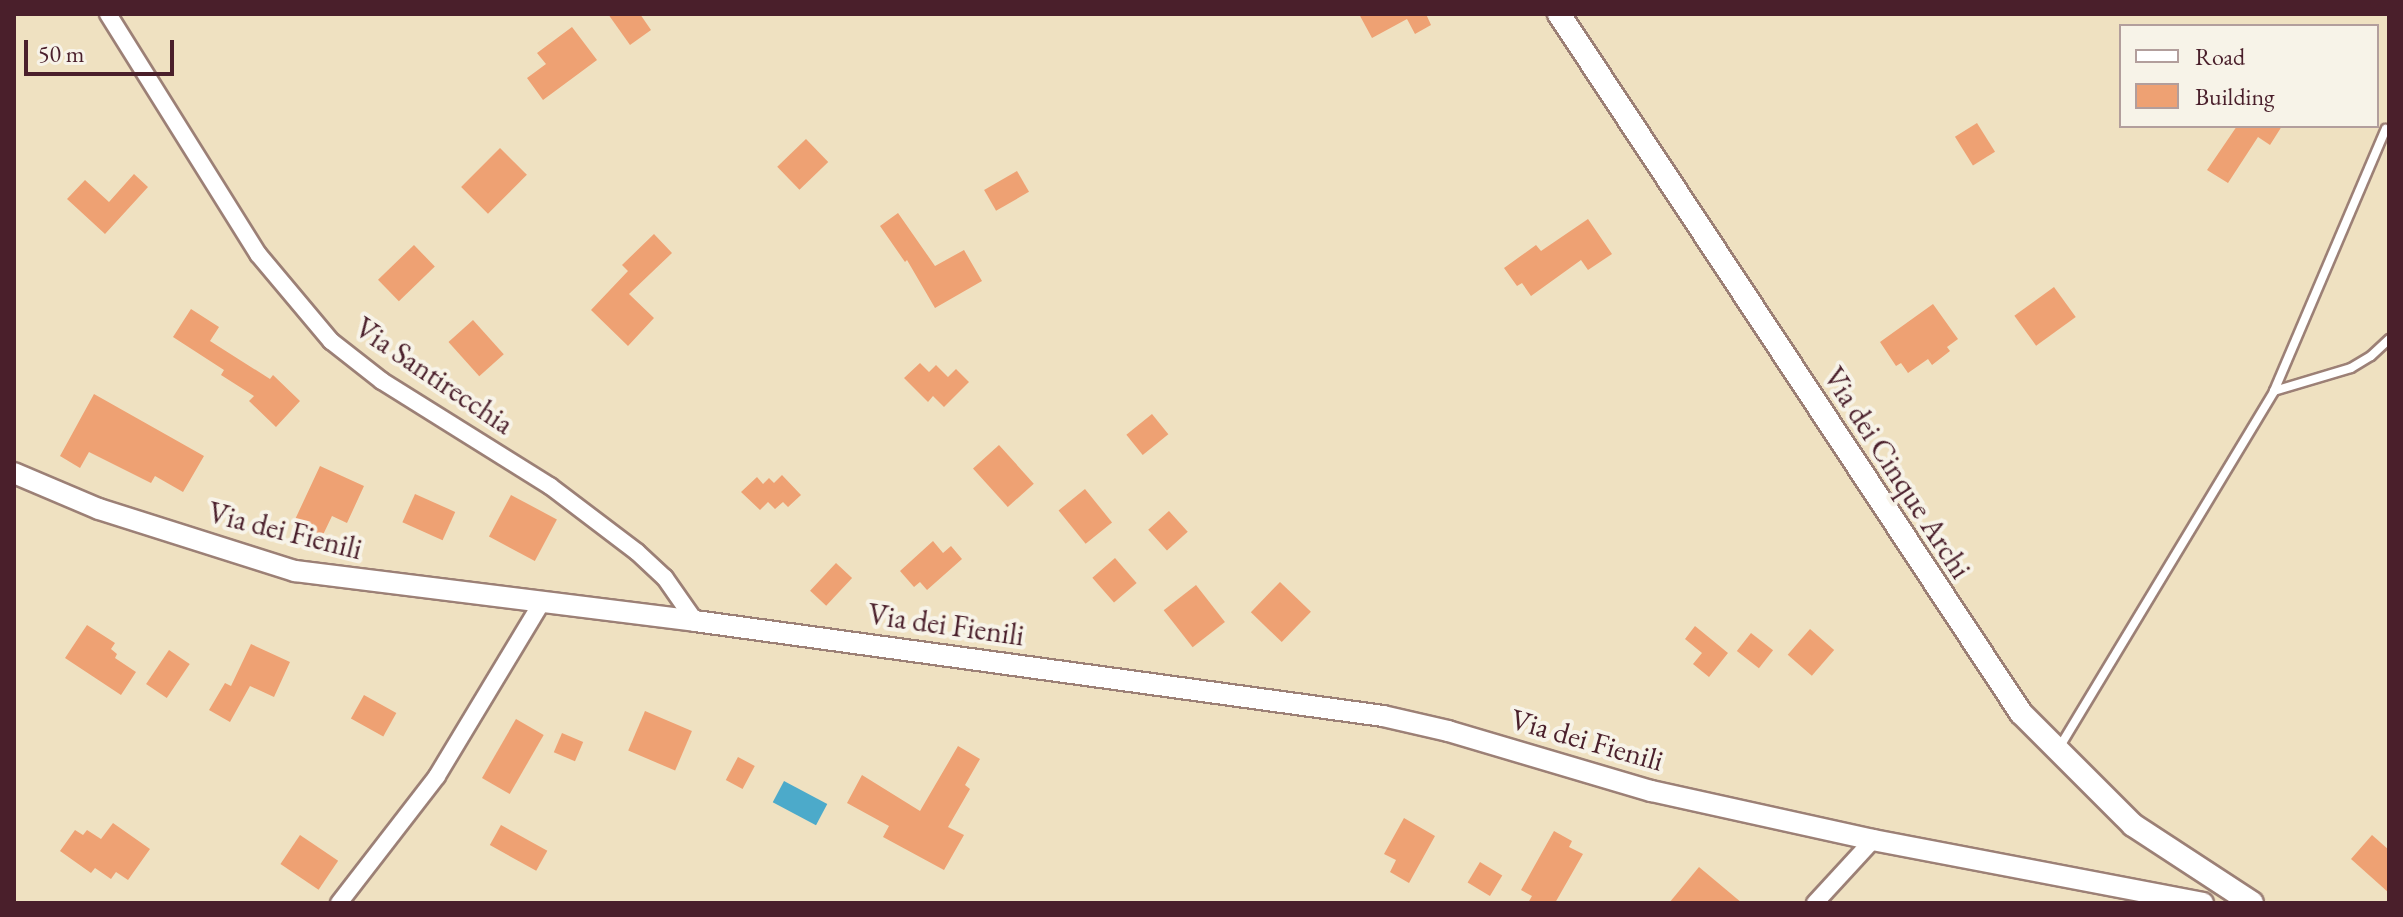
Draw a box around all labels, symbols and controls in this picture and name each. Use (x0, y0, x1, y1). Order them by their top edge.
scale bar (28, 24, 178, 74)
legend (2119, 24, 2379, 128)
text: 50 m (38, 38, 85, 69)
text: Road (2195, 41, 2245, 72)
text: Building (2195, 81, 2275, 112)
street label: Via Santirecchia (348, 310, 520, 442)
street label: Via dei Cinque Archi (1815, 361, 1979, 585)
street label: Via dei Fienili (204, 495, 366, 567)
street label: Via dei Fienili (866, 596, 1026, 654)
street label: Via dei Fienili (1506, 701, 1668, 779)

